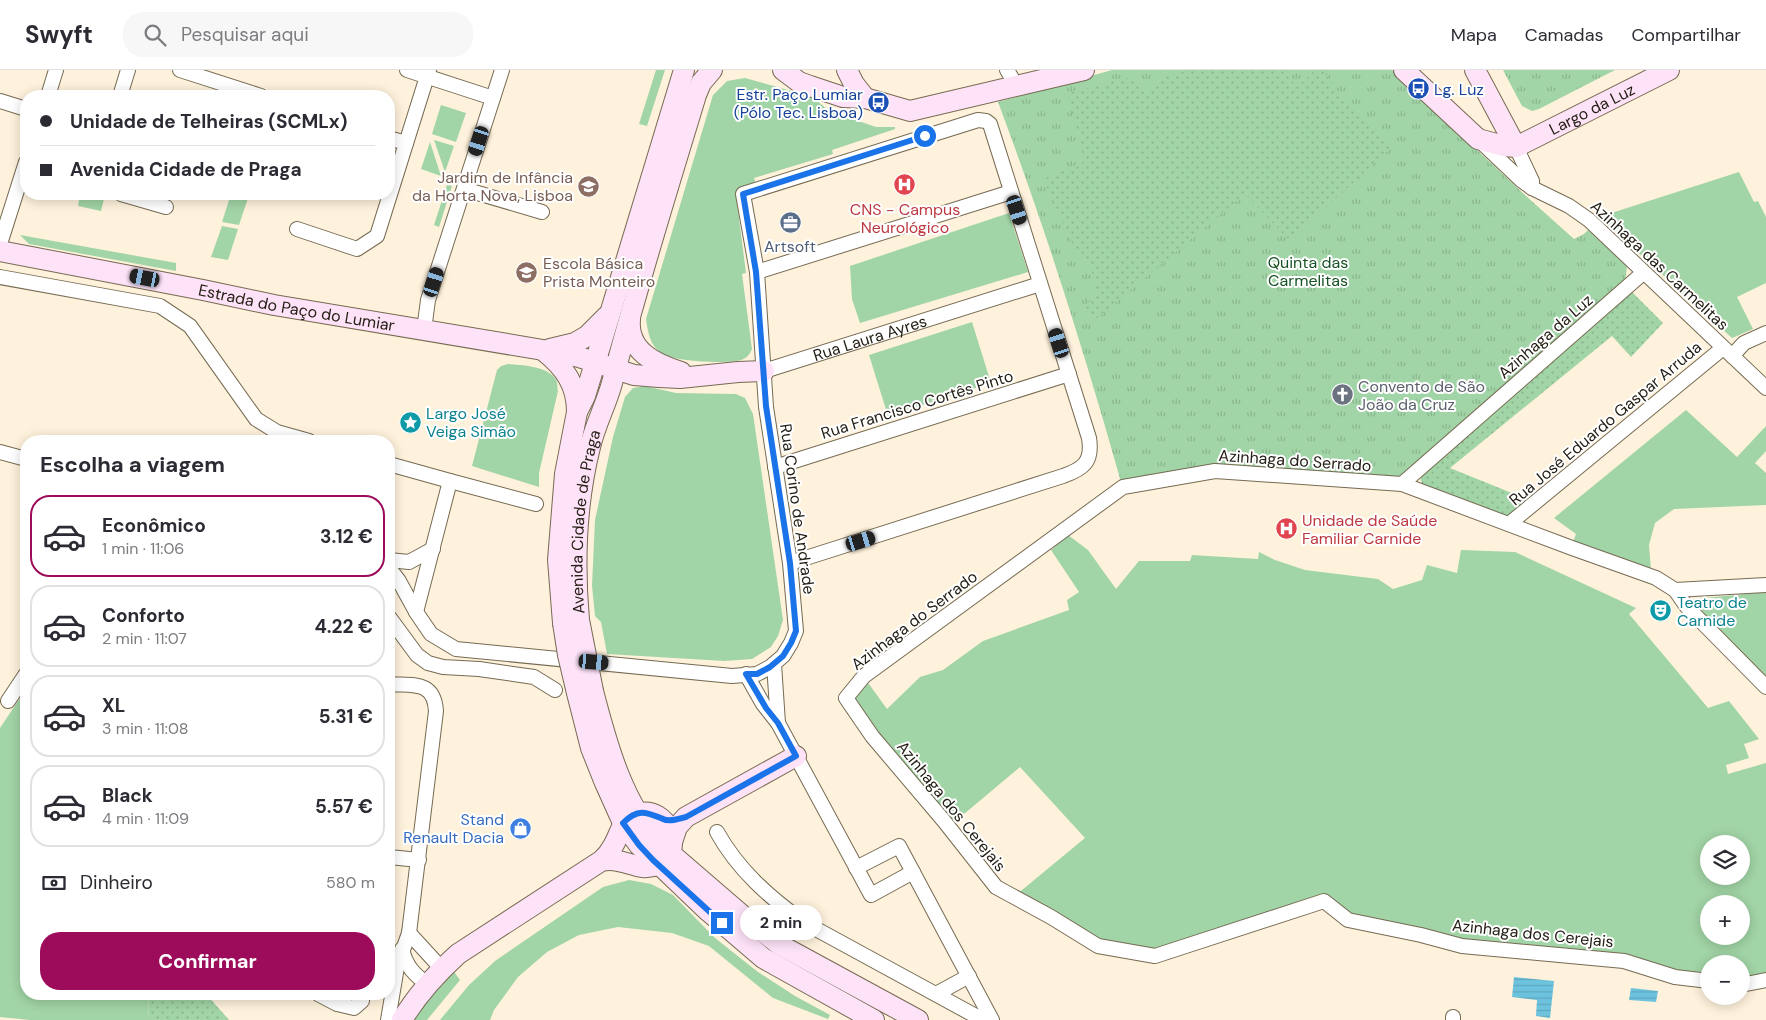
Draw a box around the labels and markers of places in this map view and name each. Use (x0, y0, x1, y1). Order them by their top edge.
bus stop icon: Lg. Luz (1406, 77, 1430, 101)
place label: Lg. Luz (1434, 79, 1484, 100)
place label: Estr. Paço Lumiar (Pólo Tec. Lisboa) (734, 84, 863, 123)
bus stop icon: Estr. Paço Lumiar (Pólo Tec. Lisboa) (867, 91, 891, 115)
place label: Jardim de Infância da Horta Nova, Lisboa (412, 167, 573, 206)
hospital icon: CNS - Campus Neurológico (893, 173, 917, 197)
school or university icon: Jardim de Infância da Horta Nova, Lisboa (577, 174, 601, 198)
place label: CNS - Campus Neurológico (850, 199, 960, 238)
office icon: Artsoft (778, 210, 802, 234)
place label: Artsoft (764, 236, 816, 257)
place label: Escola Básica Prista Monteiro (543, 253, 655, 292)
school or university icon: Escola Básica Prista Monteiro (515, 260, 539, 284)
place label: Convento de São João da Cruz (1358, 376, 1485, 415)
church icon: Convento de São João da Cruz (1330, 383, 1354, 407)
place label: Largo José Veiga Simão (426, 403, 516, 442)
place icon: Largo José Veiga Simão (398, 410, 422, 434)
place label: Unidade de Saúde Familiar Carnide (1302, 510, 1437, 549)
hospital icon: Unidade de Saúde Familiar Carnide (1274, 517, 1298, 541)
place label: Teatro de Carnide (1677, 592, 1747, 631)
theatre icon: Teatro de Carnide (1649, 599, 1673, 623)
place label: Stand Renault Dacia (403, 809, 504, 848)
shop icon: Stand Renault Dacia (508, 816, 532, 840)

